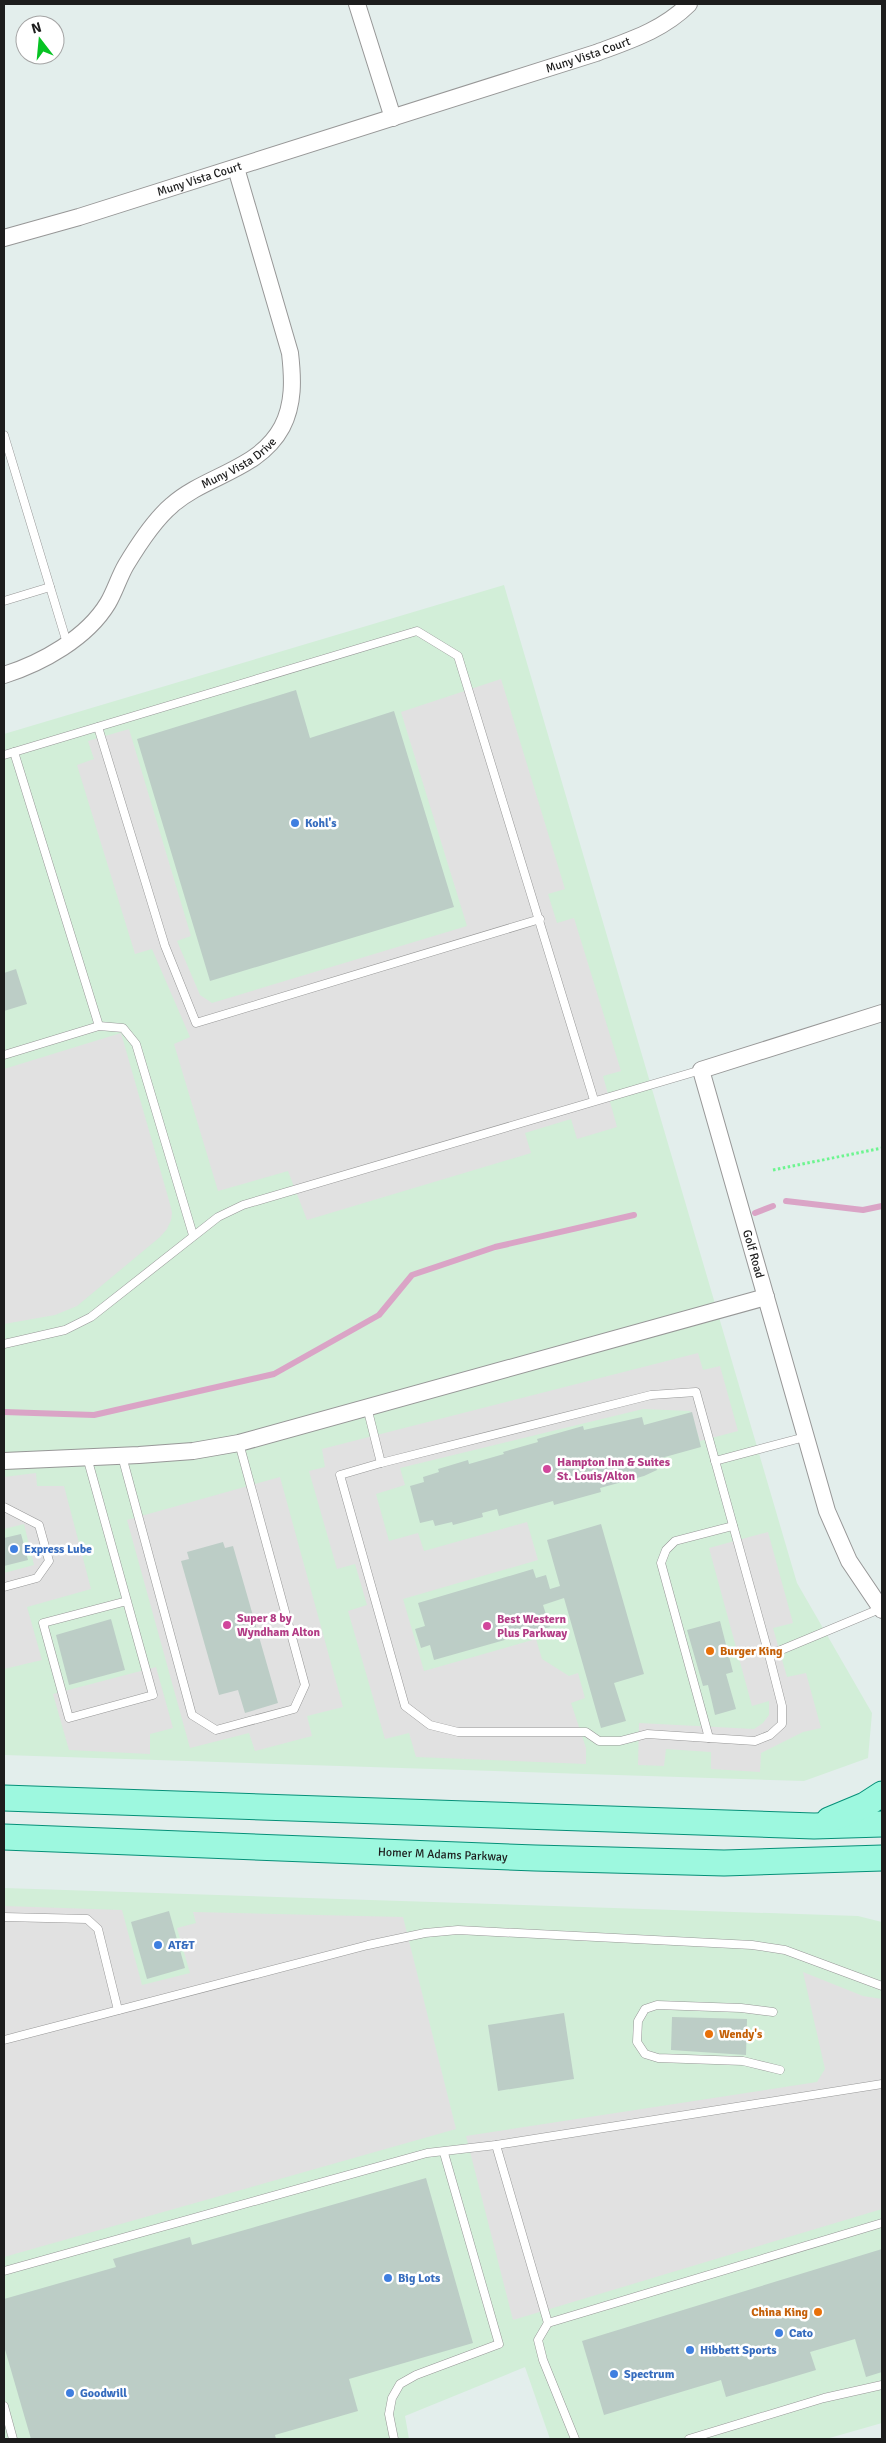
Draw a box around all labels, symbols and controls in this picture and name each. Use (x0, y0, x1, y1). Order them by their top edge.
north arrow (15, 15, 65, 65)
text: N (30, 18, 44, 37)
street label: Muny Vista Court (544, 33, 632, 76)
street label: Muny Vista Court (155, 158, 243, 199)
street label: Muny Vista Drive (199, 434, 280, 492)
place label: Kohl's (305, 816, 337, 831)
marker: Kohl's (289, 817, 301, 829)
street label: Golf Road (739, 1228, 768, 1280)
place label: Hampton Inn & Suites St. Louis/Alton (557, 1455, 671, 1484)
marker: Hampton Inn & Suites St. Louis/Alton (541, 1463, 553, 1475)
place label: Express Lube (24, 1542, 92, 1557)
marker: Express Lube (8, 1543, 20, 1555)
place label: Super 8 by Wyndham Alton (237, 1611, 321, 1640)
place label: Best Western Plus Parkway (497, 1612, 567, 1641)
marker: Super 8 by Wyndham Alton (221, 1619, 233, 1631)
marker: Best Western Plus Parkway (481, 1620, 493, 1632)
place label: Burger King (720, 1644, 783, 1659)
marker: Burger King (704, 1645, 716, 1657)
street label: Homer M Adams Parkway (378, 1844, 508, 1864)
place label: AT&T (168, 1938, 196, 1953)
marker: AT&T (152, 1939, 164, 1951)
place label: Wendy's (719, 2027, 763, 2042)
marker: Wendy's (703, 2028, 715, 2040)
place label: Big Lots (398, 2271, 441, 2286)
marker: Big Lots (382, 2272, 394, 2284)
place label: China King (751, 2305, 809, 2320)
marker: China King (812, 2306, 824, 2318)
place label: Cato (789, 2326, 813, 2341)
marker: Cato (773, 2327, 785, 2339)
place label: Hibbett Sports (700, 2343, 777, 2358)
marker: Hibbett Sports (684, 2344, 696, 2356)
place label: Spectrum (624, 2367, 675, 2382)
marker: Spectrum (608, 2368, 620, 2380)
place label: Goodwill (80, 2386, 127, 2401)
marker: Goodwill (64, 2387, 76, 2399)

